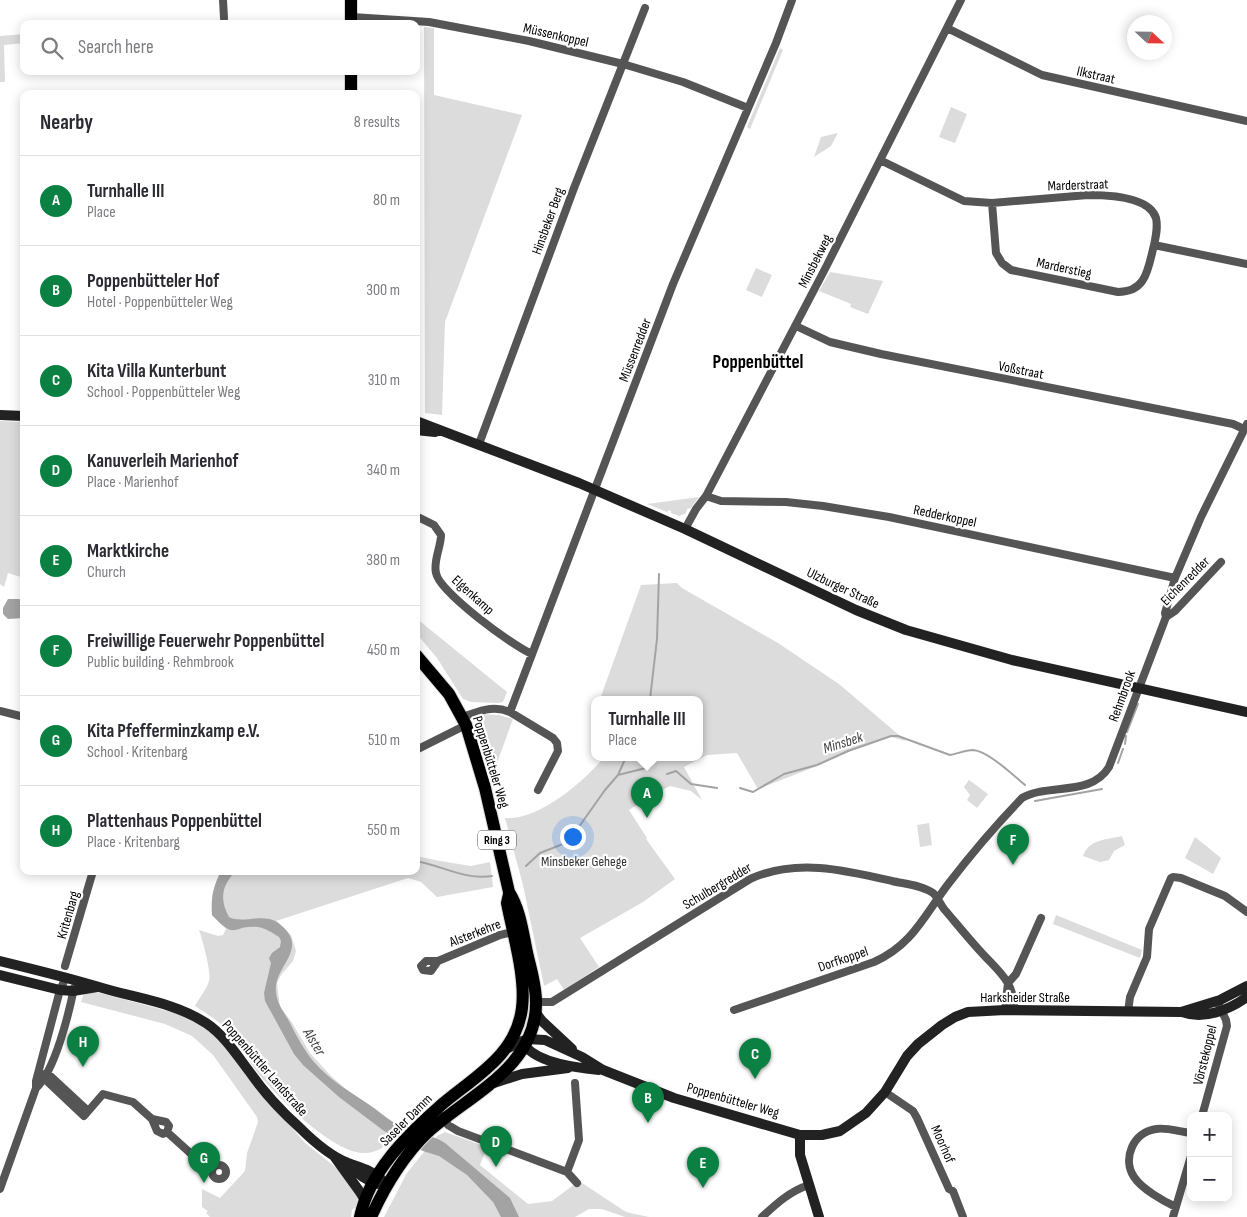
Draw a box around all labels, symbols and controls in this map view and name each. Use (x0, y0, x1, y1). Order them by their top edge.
north arrow (1127, 15, 1172, 60)
street label: Müssenkoppel (522, 19, 590, 51)
search box (20, 20, 420, 75)
icon: search (38, 34, 66, 62)
text: Search here (78, 36, 154, 59)
street label: Ilkstraat (1075, 62, 1117, 88)
text: Nearby (40, 110, 93, 135)
text: 8 results (354, 113, 400, 132)
street label: Marderstraat (1047, 175, 1109, 195)
text: Turnhalle III (87, 180, 165, 203)
street label: Hinsbeker Berg (528, 185, 568, 257)
text: A (52, 191, 60, 210)
text: 80 m (373, 191, 400, 210)
text: Place (87, 203, 116, 222)
street label: Minsbekweg (794, 231, 836, 291)
street label: Marderstieg (1035, 254, 1094, 282)
text: Poppenbütteler Hof (87, 270, 219, 293)
text: B (52, 281, 60, 300)
text: 300 m (366, 281, 400, 300)
text: Hotel · Poppenbütteler Weg (87, 293, 233, 312)
street label: Müssenredder (615, 316, 655, 384)
district label: Poppenbüttel (713, 351, 803, 374)
street label: Voßstraat (997, 357, 1045, 383)
text: Kita Villa Kunterbunt (87, 360, 226, 383)
text: C (52, 371, 60, 390)
text: 310 m (368, 371, 400, 390)
text: School · Poppenbütteler Weg (87, 383, 240, 402)
text: Kanuverleih Marienhof (87, 450, 238, 473)
text: D (52, 461, 60, 480)
text: 340 m (367, 461, 400, 480)
text: Place · Marienhof (87, 473, 179, 492)
street label: Redderkoppel (912, 501, 978, 531)
text: Marktkirche (87, 540, 169, 563)
text: E (53, 551, 59, 570)
text: 380 m (366, 551, 400, 570)
street label: Eichenredder (1157, 553, 1213, 609)
text: Church (87, 563, 126, 582)
street label: Ulzburger Straße (804, 564, 882, 612)
street label: Elgenkamp (448, 572, 498, 619)
text: Freiwillige Feuerwehr Poppenbüttel (87, 630, 324, 653)
text: F (53, 641, 59, 660)
text: 450 m (367, 641, 400, 660)
text: Public building · Rehmbrook (87, 653, 234, 672)
street label: Rehmbrook (1105, 667, 1139, 724)
popup (591, 696, 703, 761)
text: Turnhalle III (608, 708, 686, 731)
street label: Poppenbütteler Weg (469, 714, 513, 810)
text: Kita Pfefferminzkamp e.V. (87, 720, 260, 743)
water label: Minsbek (821, 728, 866, 758)
text: G (52, 731, 60, 750)
text: 510 m (368, 731, 400, 750)
text: Place (608, 731, 637, 750)
text: School · Kritenbarg (87, 743, 188, 762)
pin: A (631, 777, 663, 818)
text: Plattenhaus Poppenbüttel (87, 810, 262, 833)
text: H (52, 821, 60, 840)
text: 550 m (367, 821, 400, 840)
your location (560, 824, 586, 850)
pin: F (997, 824, 1029, 865)
road number: Ring 3 (478, 830, 516, 850)
text: Place · Kritenbarg (87, 833, 180, 852)
park label: Minsbeker Gehege (541, 853, 627, 870)
street label: Schulbergredder (679, 859, 755, 913)
street label: Kritenbarg (53, 889, 83, 941)
street label: Alsterkehre (446, 915, 503, 951)
street label: Dorfkoppel (816, 943, 870, 975)
street label: Harksheider Straße (980, 989, 1070, 1006)
street label: Poppenbüttler Landstraße (219, 1016, 311, 1120)
street label: Vörstekoppel (1189, 1023, 1221, 1087)
water label: Alster (298, 1024, 330, 1060)
pin: H (67, 1026, 99, 1067)
pin: C (739, 1038, 771, 1079)
street label: Poppenbütteler Weg (685, 1079, 781, 1121)
pin: B (632, 1082, 664, 1123)
street label: Saseler Damm (376, 1090, 436, 1150)
map controls (1187, 1112, 1232, 1202)
button: + (1187, 1112, 1232, 1157)
street label: Moorhof (927, 1122, 959, 1166)
pin: D (480, 1126, 512, 1167)
pin: G (188, 1142, 220, 1183)
pin: E (687, 1147, 719, 1188)
button: − (1187, 1157, 1232, 1202)

